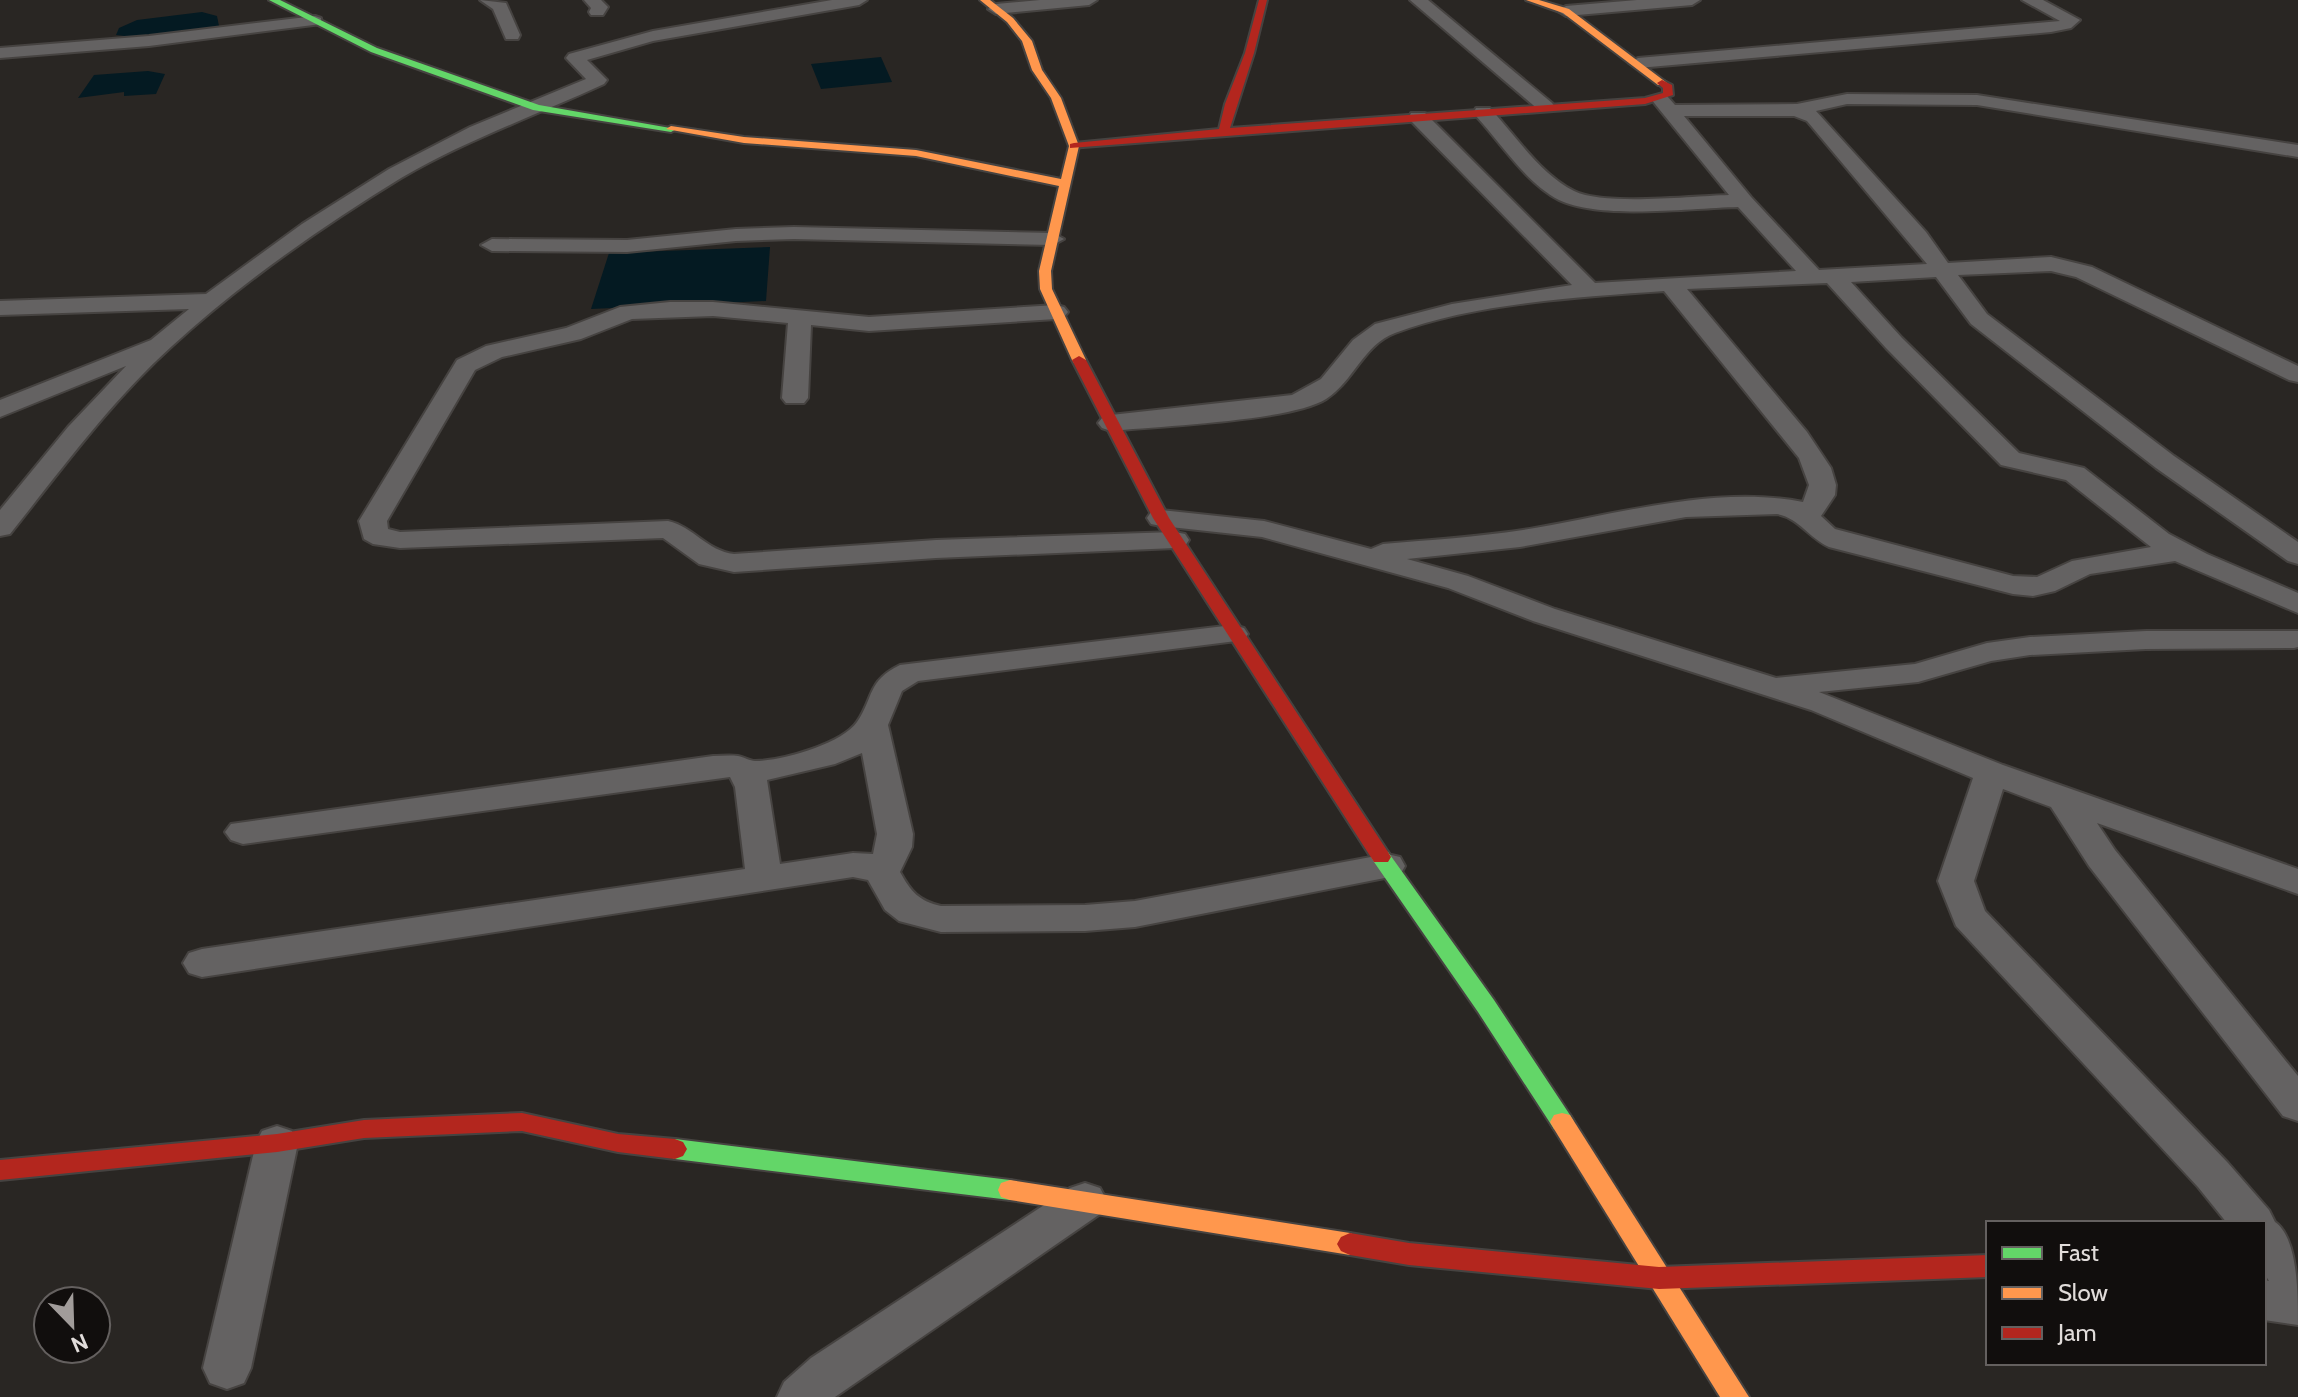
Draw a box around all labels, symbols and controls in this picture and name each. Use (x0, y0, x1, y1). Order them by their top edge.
legend (1986, 1221, 2266, 1365)
text: Fast (2058, 1238, 2099, 1267)
text: Slow (2058, 1278, 2108, 1307)
north arrow (32, 1285, 112, 1365)
text: Jam (2057, 1318, 2096, 1347)
text: N (67, 1327, 92, 1358)

